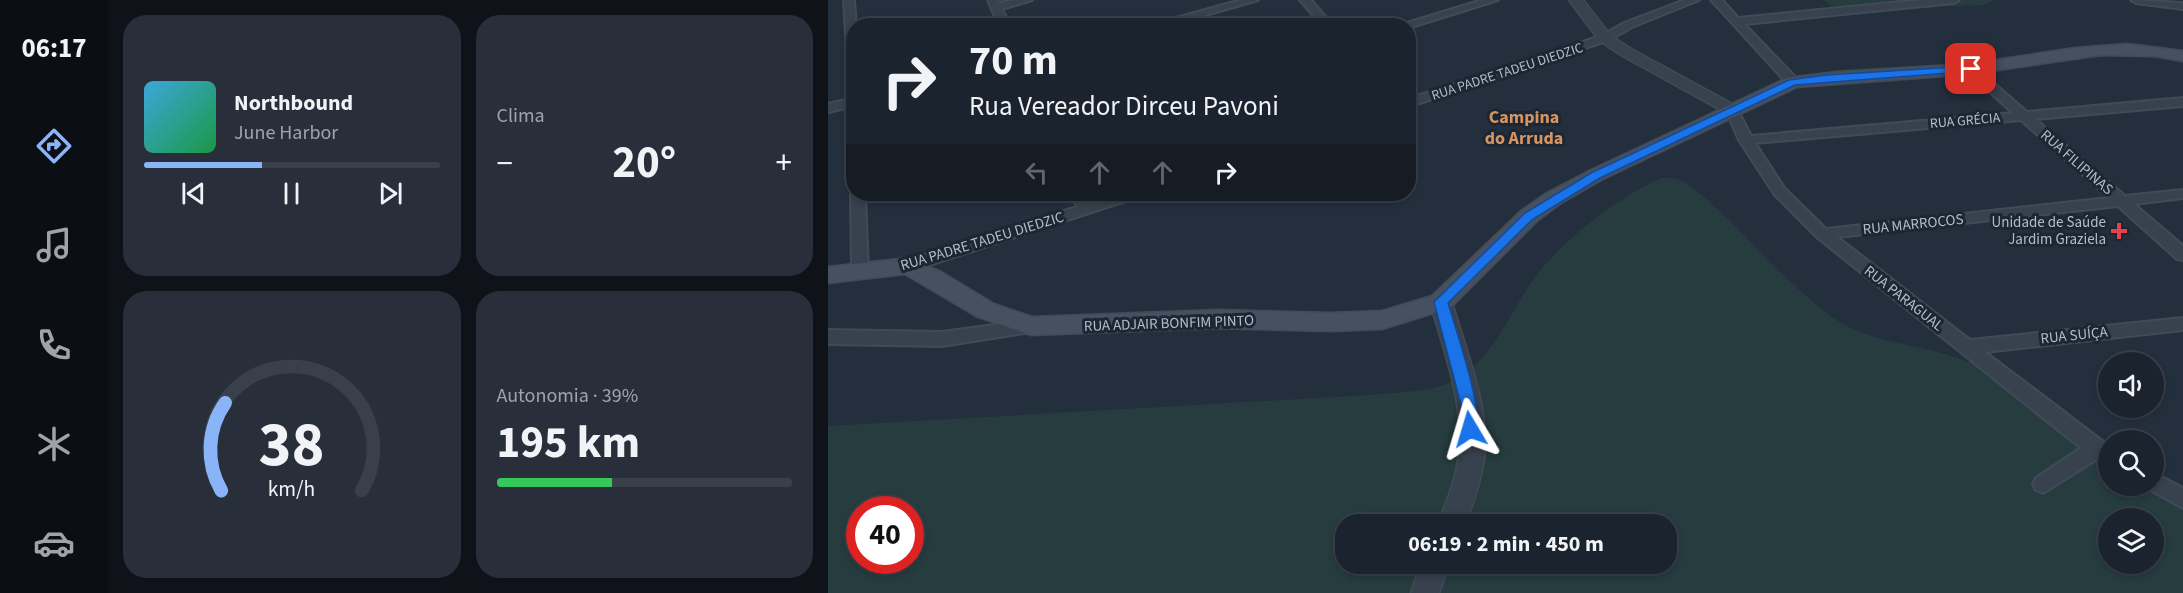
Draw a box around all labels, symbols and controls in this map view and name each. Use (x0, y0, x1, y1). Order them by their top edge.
text: 06:17 (21, 29, 87, 68)
text: 70 m (969, 31, 1058, 91)
street label: RUA PADRE TADEU DIEDZIC (1429, 38, 1586, 106)
icon: right (870, 42, 948, 120)
pin (1945, 43, 1996, 94)
icon: arrive (1954, 52, 1987, 85)
text: Northbound (234, 87, 353, 119)
text: Rua Vereador Dirceu Pavoni (969, 87, 1279, 126)
text: Clima (497, 102, 545, 130)
district label: Campina do Arruda (1485, 105, 1563, 151)
street label: RUA GRÉCIA (1929, 108, 2001, 134)
text: June Harbor (234, 119, 338, 147)
icon: directions (33, 125, 75, 167)
street label: RUA FILIPINAS (2036, 125, 2118, 200)
text: 20° (612, 131, 676, 195)
text: − (497, 140, 513, 187)
text: + (776, 140, 792, 187)
icon: left (1020, 156, 1053, 189)
icon: ahead (1083, 156, 1116, 189)
icon: ahead (1146, 156, 1179, 189)
icon: right (1209, 156, 1242, 189)
icon: previous (177, 177, 210, 210)
icon: pause (275, 177, 308, 210)
icon: next (374, 177, 407, 210)
street label: RUA PADRE TADEU DIEDZIC (898, 207, 1067, 276)
street label: RUA MARROCOS (1862, 209, 1965, 240)
place label: Unidade de Saúde Jardim Graziela (1992, 212, 2106, 250)
marker: Unidade de Saúde Jardim Graziela (2110, 222, 2128, 240)
icon: music (33, 224, 75, 266)
street label: RUA PARAGUAL (1860, 261, 1948, 336)
street label: RUA ADJAIR BONFIM PINTO (1084, 310, 1254, 337)
street label: RUA SUÍÇA (2039, 321, 2110, 349)
icon: phone (33, 324, 75, 366)
map controls (2098, 352, 2164, 574)
button: sound (2098, 352, 2164, 418)
text: Autonomia · 39% (497, 382, 638, 410)
position arrow (1438, 397, 1502, 461)
text: 38 (259, 401, 325, 490)
text: 195 km (497, 411, 640, 475)
icon: climate (33, 423, 75, 465)
button: search (2098, 430, 2164, 496)
text: km/h (268, 475, 316, 506)
speed limit sign: 40 (846, 496, 924, 574)
button: layers (2098, 508, 2164, 574)
icon: car (33, 522, 75, 564)
text: 06:19 · 2 min · 450 m (1408, 528, 1604, 560)

